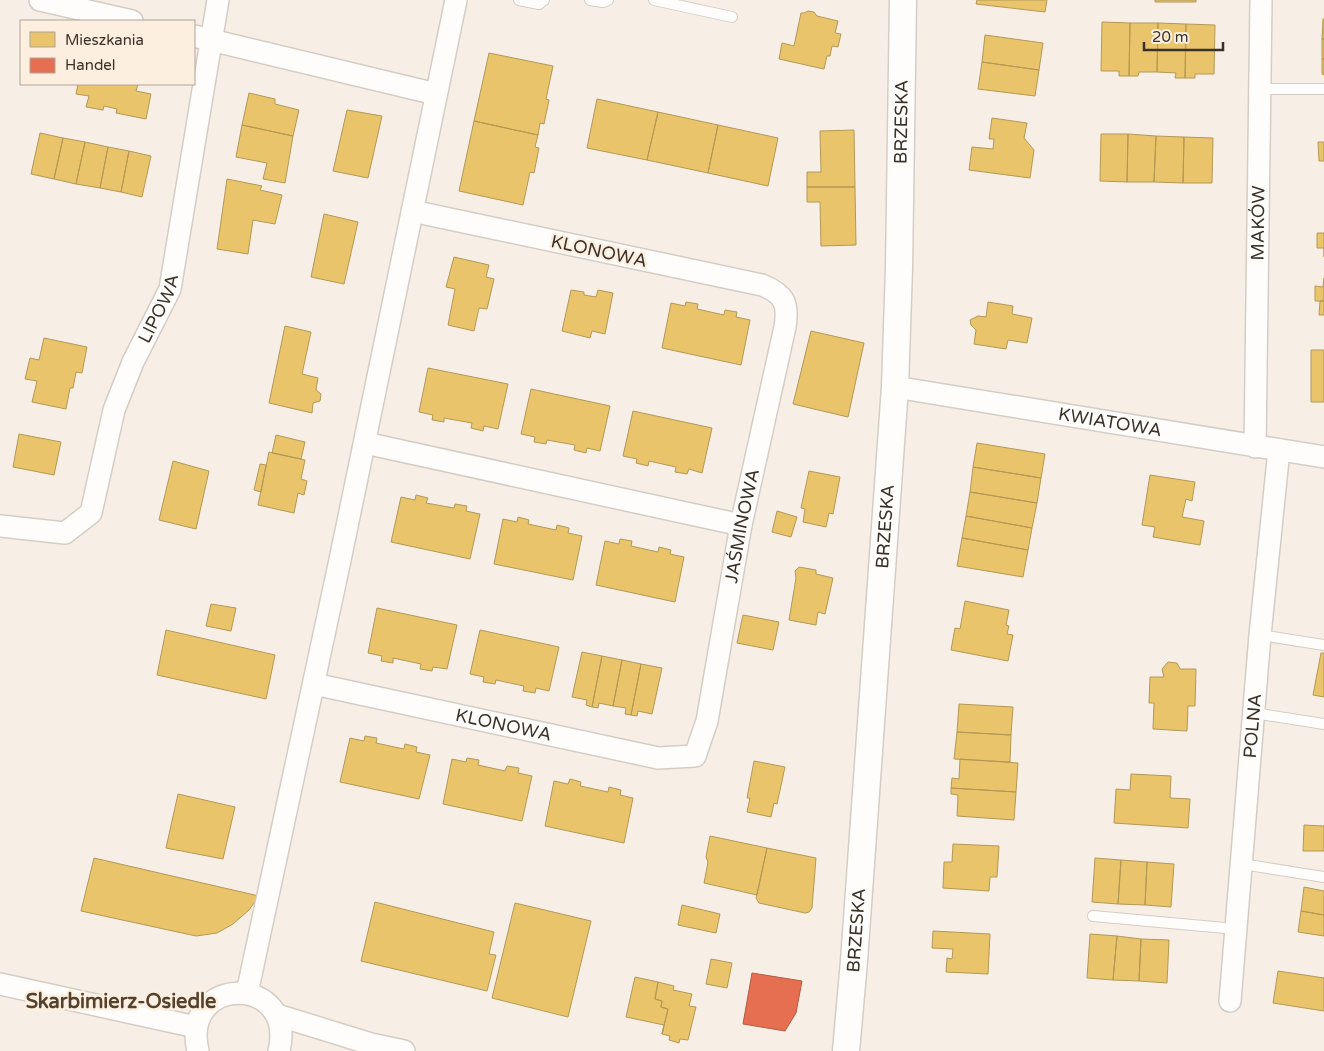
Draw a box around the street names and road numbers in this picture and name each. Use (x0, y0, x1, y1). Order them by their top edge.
street label: BRZESKA (890, 79, 913, 164)
street label: MAKÓW (1247, 185, 1270, 261)
street label: KLONOWA (549, 230, 649, 272)
street label: LIPOWA (133, 273, 183, 347)
street label: KWIATOWA (1057, 403, 1164, 441)
street label: JAŚMINOWA (720, 467, 764, 585)
street label: BRZESKA (871, 484, 899, 569)
street label: POLNA (1239, 693, 1266, 759)
street label: KLONOWA (454, 704, 554, 746)
street label: BRZESKA (842, 887, 870, 974)

